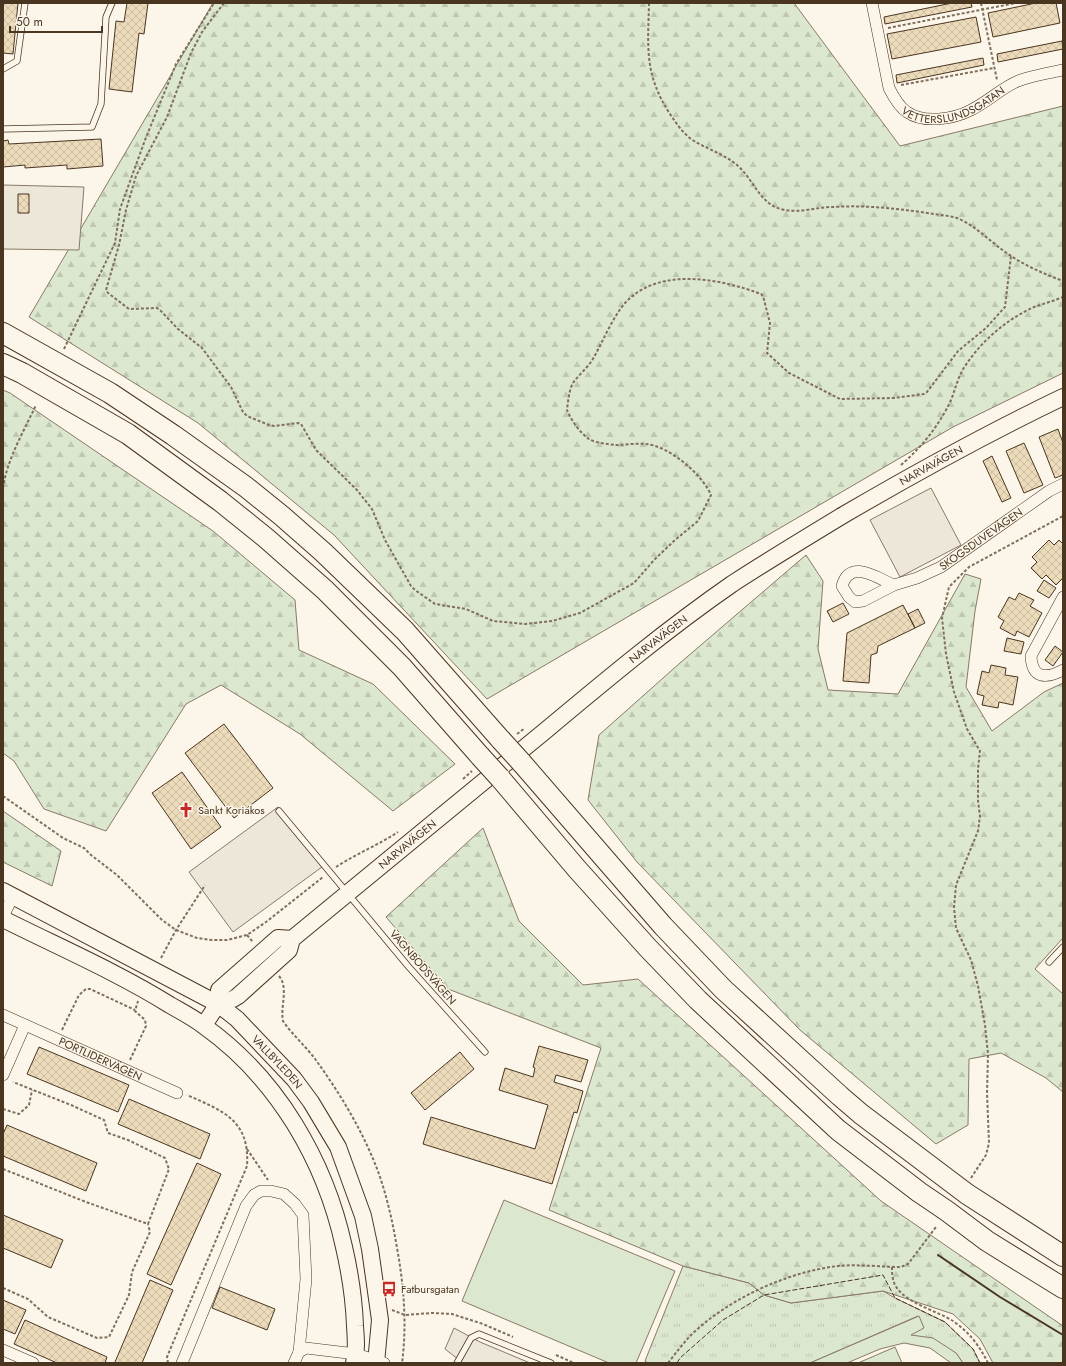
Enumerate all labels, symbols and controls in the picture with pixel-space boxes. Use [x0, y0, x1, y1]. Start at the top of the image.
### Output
scale bar [10, 8, 102, 34]
text: 50 m [16, 13, 43, 31]
street label: VETTERSLUNDSGATAN [898, 82, 1008, 127]
street label: NARVAVÄGEN [896, 441, 966, 489]
street label: SKOGSDUVEVÄGEN [936, 504, 1026, 574]
street label: NARVAVÄGEN [625, 611, 691, 667]
church icon: Sankt Koriakos [177, 801, 195, 819]
place label: Sankt Koriakos [198, 802, 265, 818]
street label: NARVAVÄGEN [375, 816, 440, 873]
street label: VAGNBODSVÄGEN [386, 926, 460, 1008]
street label: VALLBYLEDEN [248, 1031, 307, 1092]
street label: PORTLIDERVÄGEN [56, 1033, 145, 1084]
bus stop icon: Fatbursgatan [380, 1280, 398, 1298]
place label: Fatbursgatan [401, 1281, 460, 1297]

